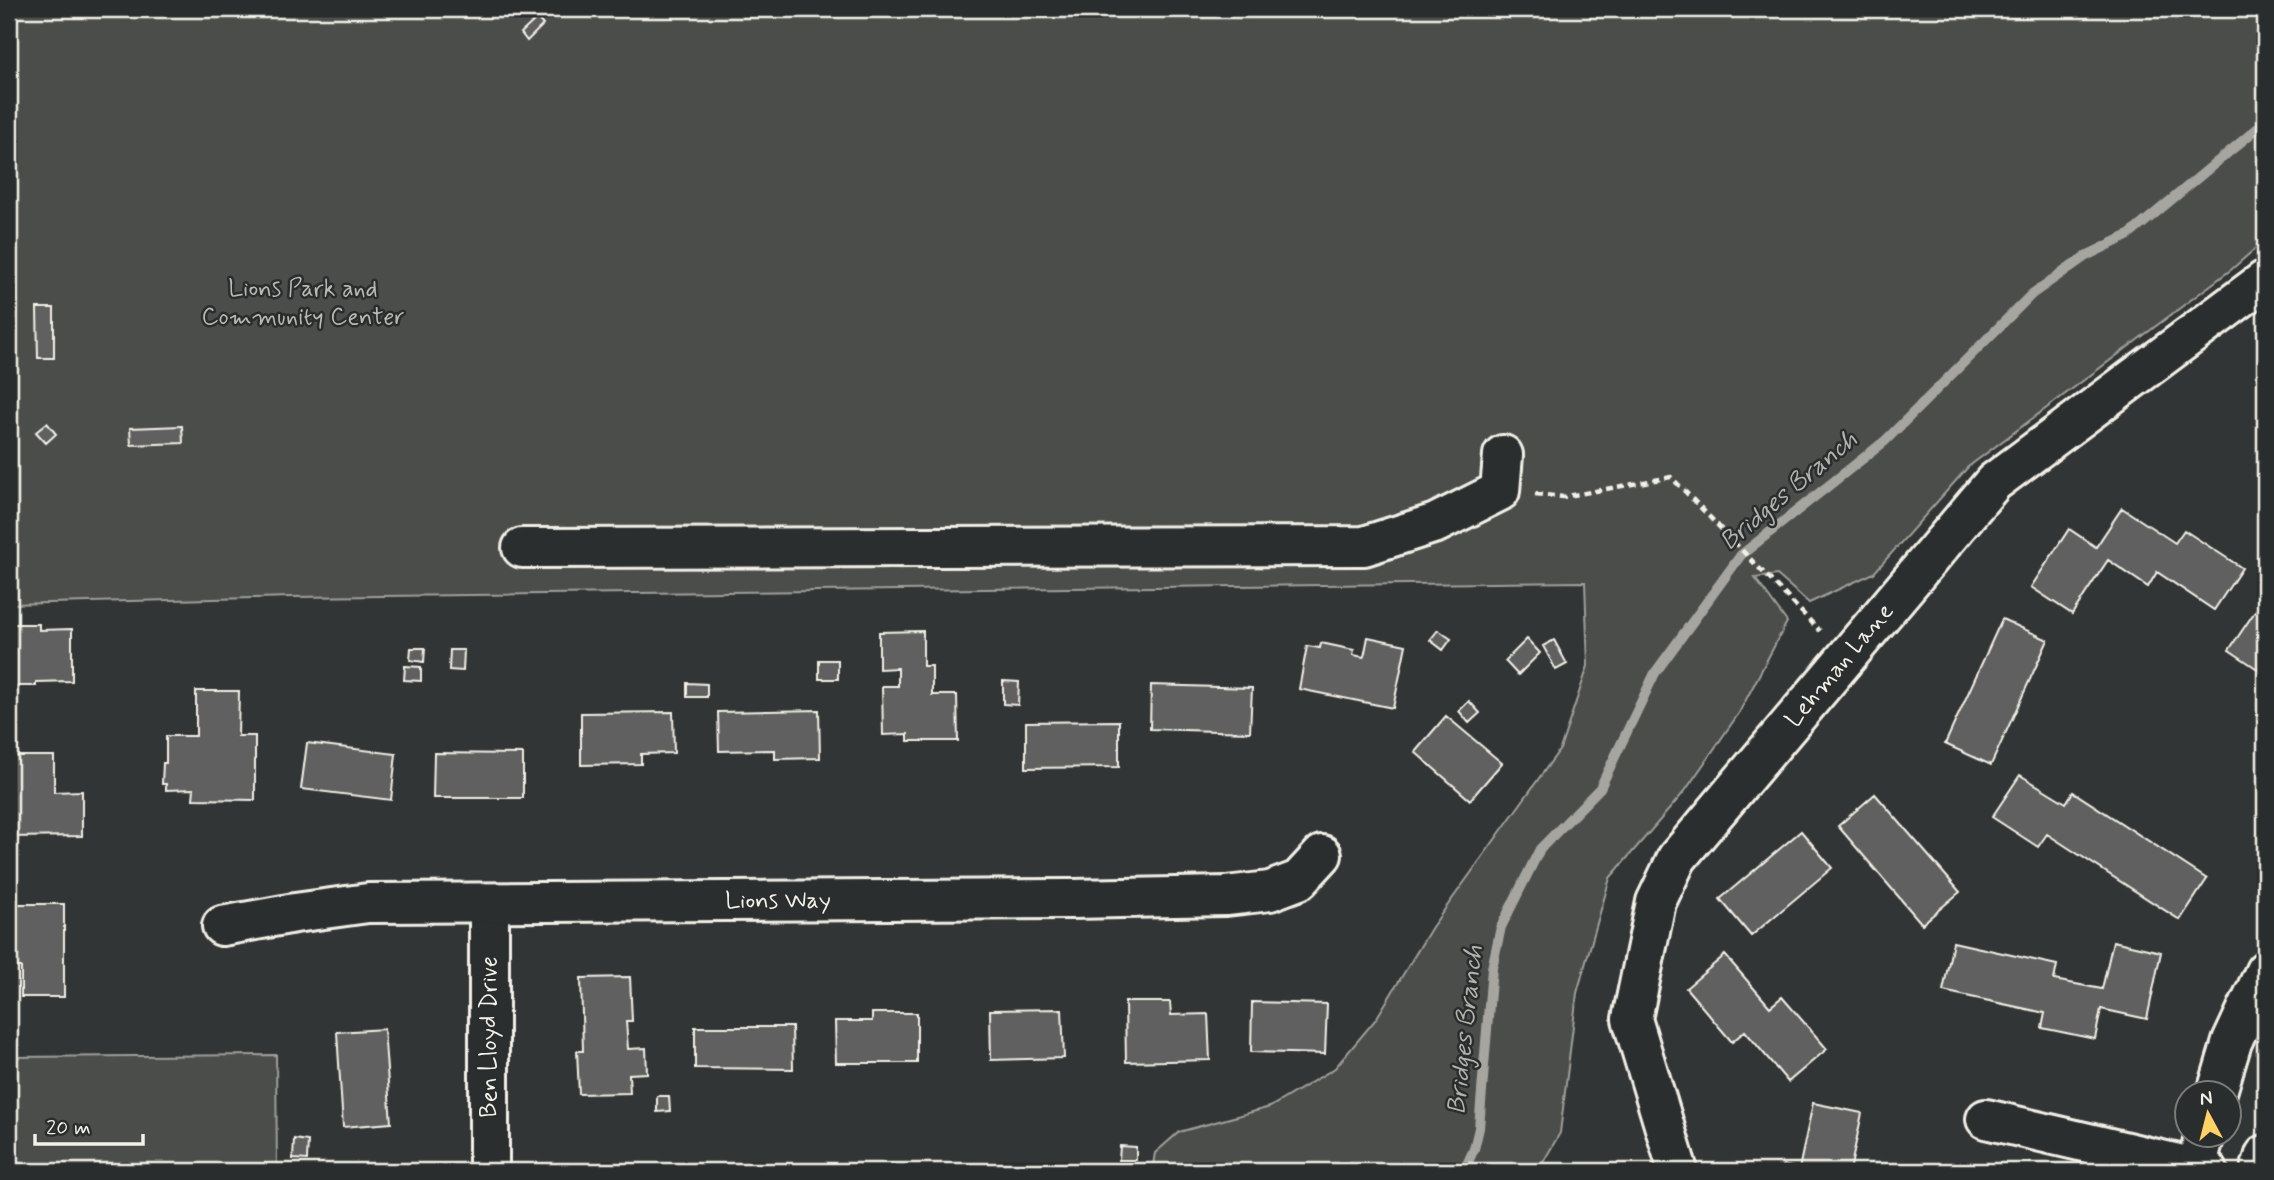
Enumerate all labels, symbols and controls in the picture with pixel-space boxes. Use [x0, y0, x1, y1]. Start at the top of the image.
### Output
park label: Lions Park and Community Center [201, 274, 405, 333]
water label: Bridges Branch [1713, 423, 1865, 559]
street label: Lehman Lane [1778, 597, 1901, 734]
street label: Lions Way [725, 885, 831, 916]
water label: Bridges Branch [1440, 944, 1492, 1116]
street label: Ben Lloyd Drive [474, 956, 505, 1118]
north arrow [2172, 1078, 2242, 1148]
text: N [2198, 1085, 2214, 1112]
scale bar [35, 1103, 144, 1147]
text: 20 m [46, 1114, 91, 1142]

